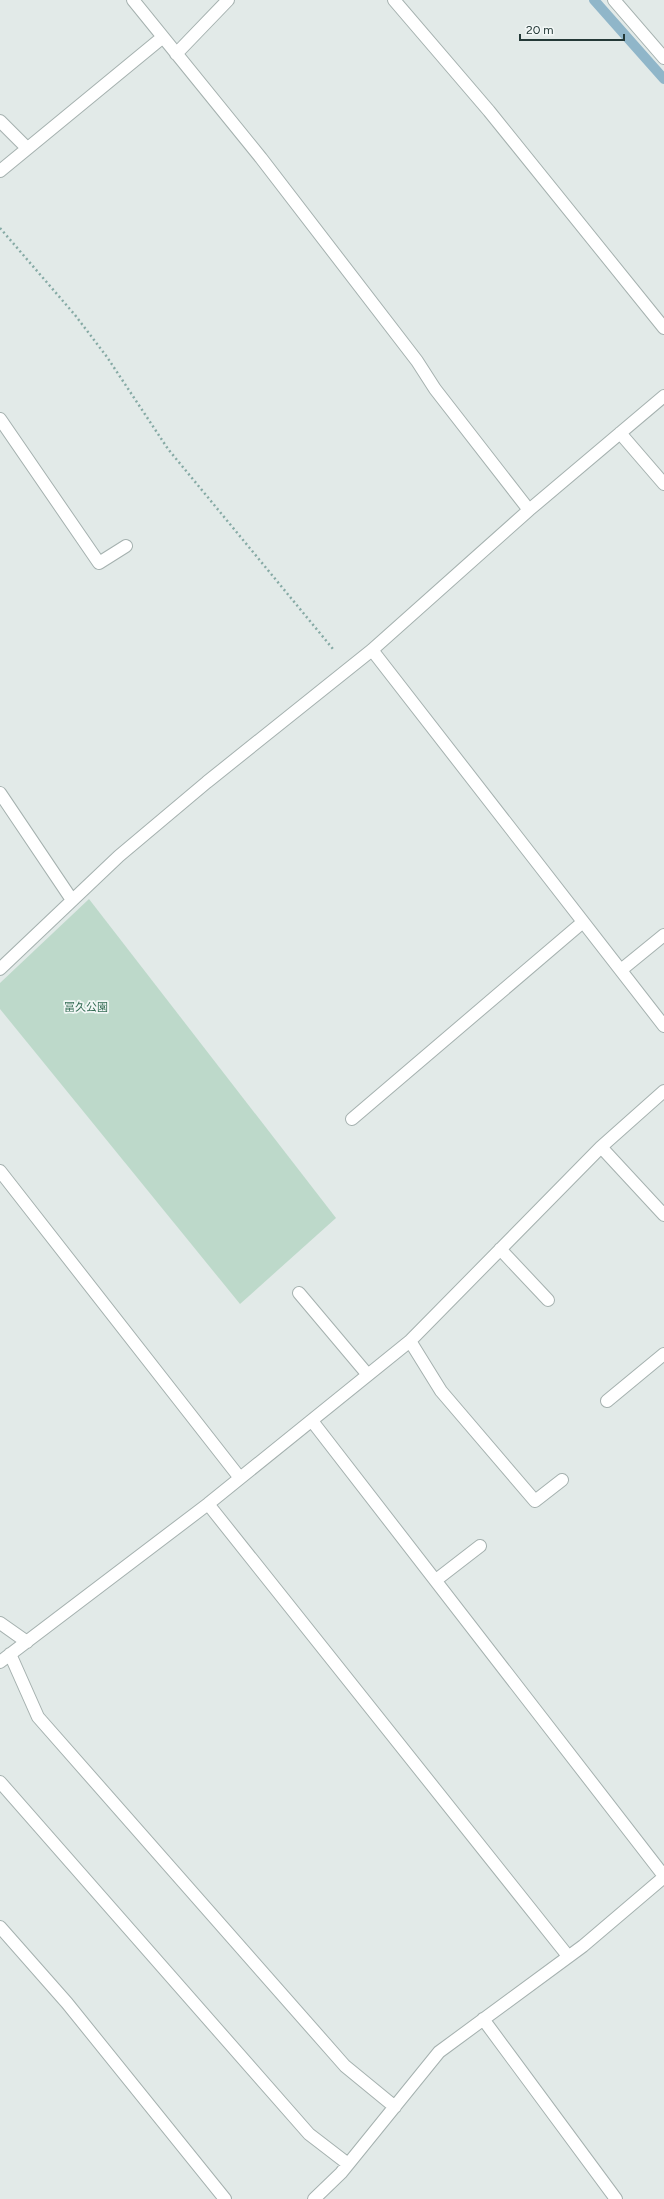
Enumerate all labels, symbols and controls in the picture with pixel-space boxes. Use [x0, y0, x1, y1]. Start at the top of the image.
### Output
scale bar [520, 16, 624, 42]
text: 20 m [526, 23, 554, 37]
park label: 冨久公園 [64, 1001, 108, 1014]

